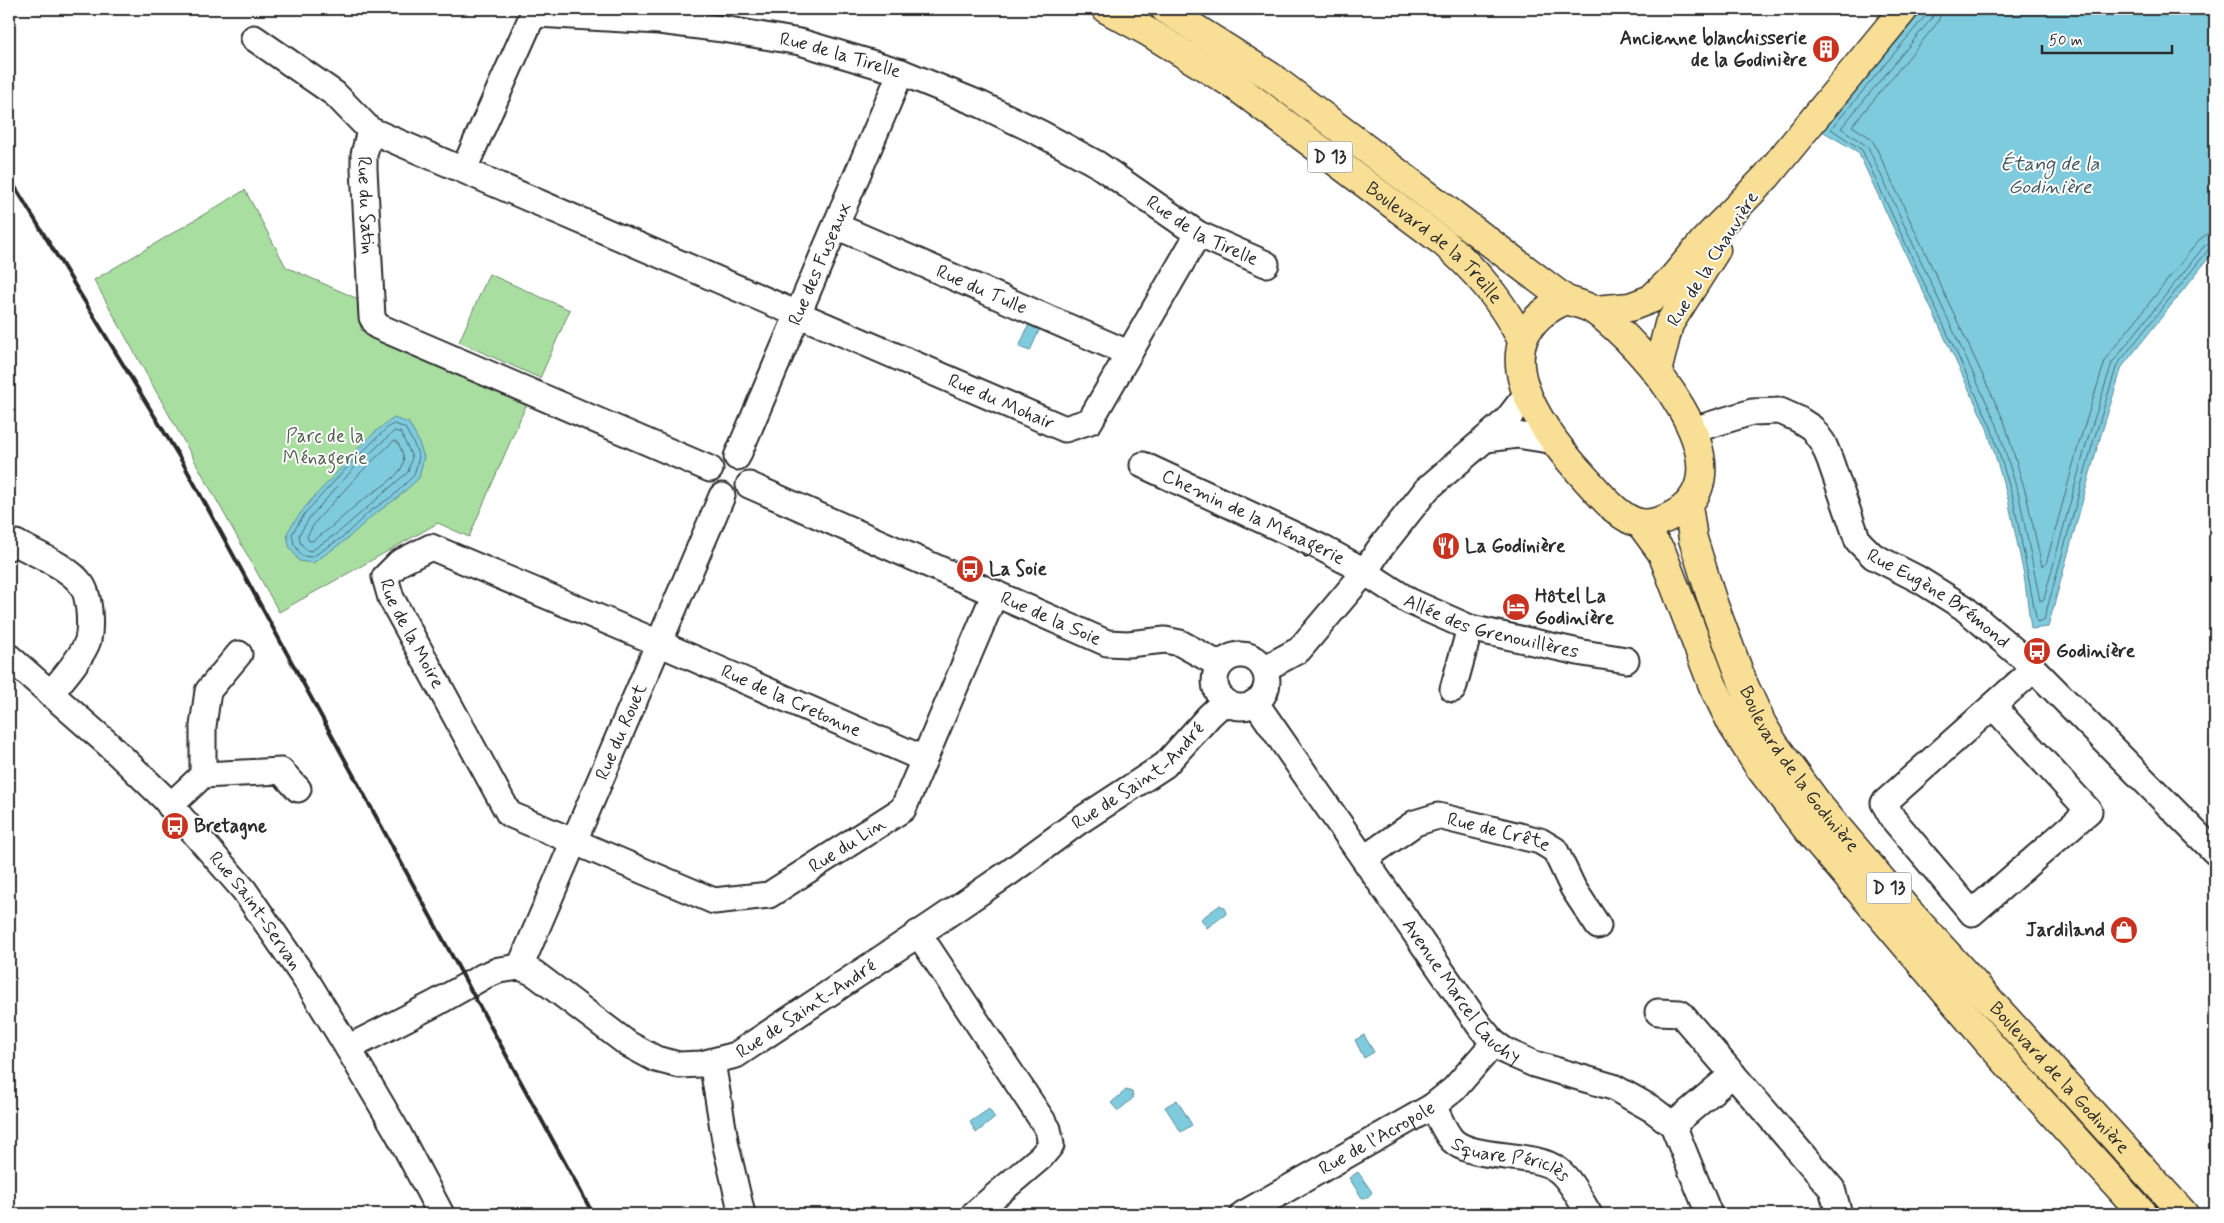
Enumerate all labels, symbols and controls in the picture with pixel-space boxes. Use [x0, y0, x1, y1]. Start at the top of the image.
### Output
scale bar [2042, 22, 2172, 54]
street label: Rue de la Tirelle [778, 26, 904, 84]
place label: Ancienne blanchisserie de la Godinière [1620, 26, 1808, 73]
text: 50 m [2049, 31, 2083, 51]
building icon: Ancienne blanchisserie de la Godinière [1811, 34, 1841, 64]
road number: D 13 [1308, 142, 1352, 172]
water label: Étang de la Godinière [2000, 151, 2100, 201]
street label: Rue du Satin [351, 156, 381, 255]
street label: Boulevard de la Treille [1360, 176, 1508, 309]
street label: Rue de la Chauvière [1661, 187, 1765, 331]
street label: Rue de la Tirelle [1141, 189, 1262, 272]
street label: Rue des Fuseaux [782, 198, 857, 329]
street label: Rue du Tulle [932, 259, 1031, 320]
street label: Rue du Mohair [944, 368, 1059, 436]
park label: Parc de la Ménagerie [283, 424, 367, 474]
street label: Chemin de la Ménagerie [1158, 463, 1350, 571]
restaurant icon: La Godinière [1431, 531, 1461, 561]
place label: La Godinière [1465, 534, 1566, 559]
street label: Rue Eugène Brémond [1863, 543, 2015, 654]
bus stop icon: La Soie [955, 554, 985, 584]
place label: La Soie [989, 557, 1047, 582]
street label: Rue de la Moire [374, 576, 450, 693]
place label: Hôtel La Godinière [1535, 584, 1615, 631]
street label: Rue de la Soie [997, 585, 1105, 651]
street label: Allée des Grenouillères [1400, 588, 1581, 664]
hotel icon: Hôtel La Godinière [1501, 592, 1531, 622]
bus stop icon: Godinière [2022, 636, 2052, 666]
place label: Godinière [2056, 639, 2136, 664]
street label: Rue de la Cretonne [717, 659, 865, 743]
street label: Rue du Rouet [589, 680, 653, 784]
street label: Boulevard de la Godinière [1733, 682, 1865, 857]
street label: Rue de Saint-André [1067, 717, 1210, 835]
street label: Rue de Crête [1445, 806, 1556, 857]
bus stop icon: Bretagne [160, 811, 190, 841]
street label: Rue du Lin [804, 811, 890, 879]
place label: Bretagne [194, 814, 267, 840]
street label: Rue Saint-Servan [203, 846, 308, 975]
road number: D 13 [1866, 872, 1912, 904]
street label: Avenue Marcel Cauchy [1396, 913, 1525, 1070]
shop icon: Jardiland [2109, 915, 2139, 945]
place label: Jardiland [2026, 918, 2105, 943]
street label: Rue de Saint-André [731, 953, 881, 1064]
street label: Boulevard de la Godinière [1984, 996, 2136, 1159]
street label: Rue de l’Acropole [1314, 1095, 1440, 1181]
street label: Square Périclès [1447, 1131, 1576, 1188]

